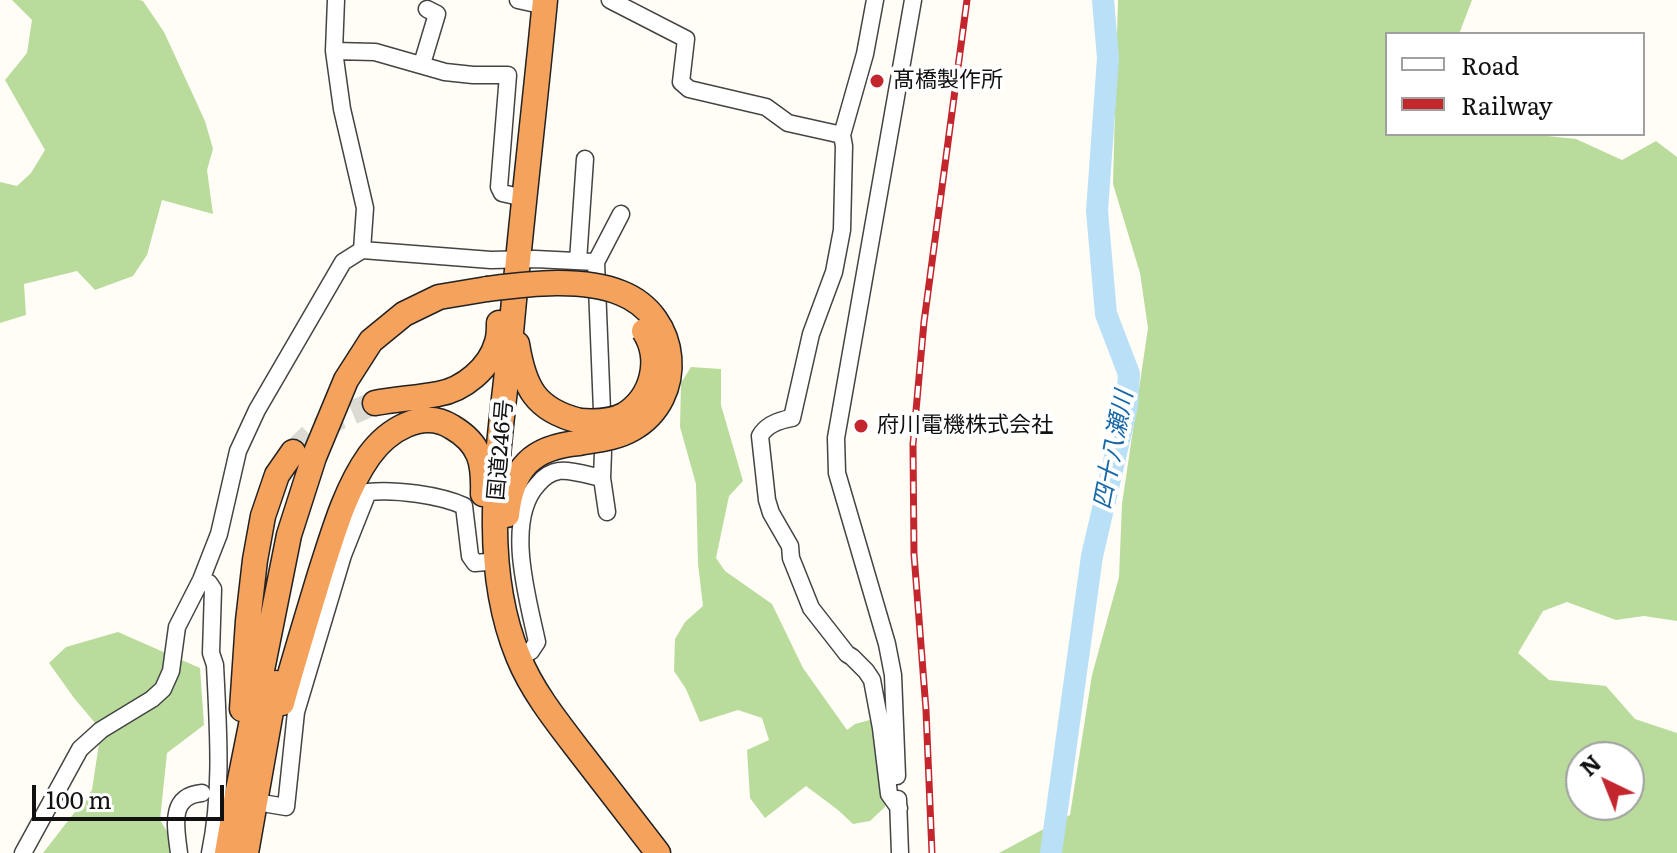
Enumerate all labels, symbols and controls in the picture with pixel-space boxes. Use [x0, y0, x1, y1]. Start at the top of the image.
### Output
legend [1385, 32, 1645, 136]
text: Road [1461, 47, 1519, 82]
place label: 髙橋製作所 [893, 68, 1003, 94]
marker: 髙橋製作所 [868, 72, 886, 90]
text: Railway [1461, 87, 1553, 122]
water label: 四十八瀬川 [1088, 388, 1140, 512]
street label: 国道246号 [483, 398, 519, 502]
place label: 府川電機株式会社 [877, 413, 1053, 439]
marker: 府川電機株式会社 [852, 417, 870, 435]
north arrow [1565, 741, 1645, 821]
text: N [1572, 746, 1608, 783]
scale bar [36, 769, 228, 819]
text: 100 m [46, 781, 112, 816]

